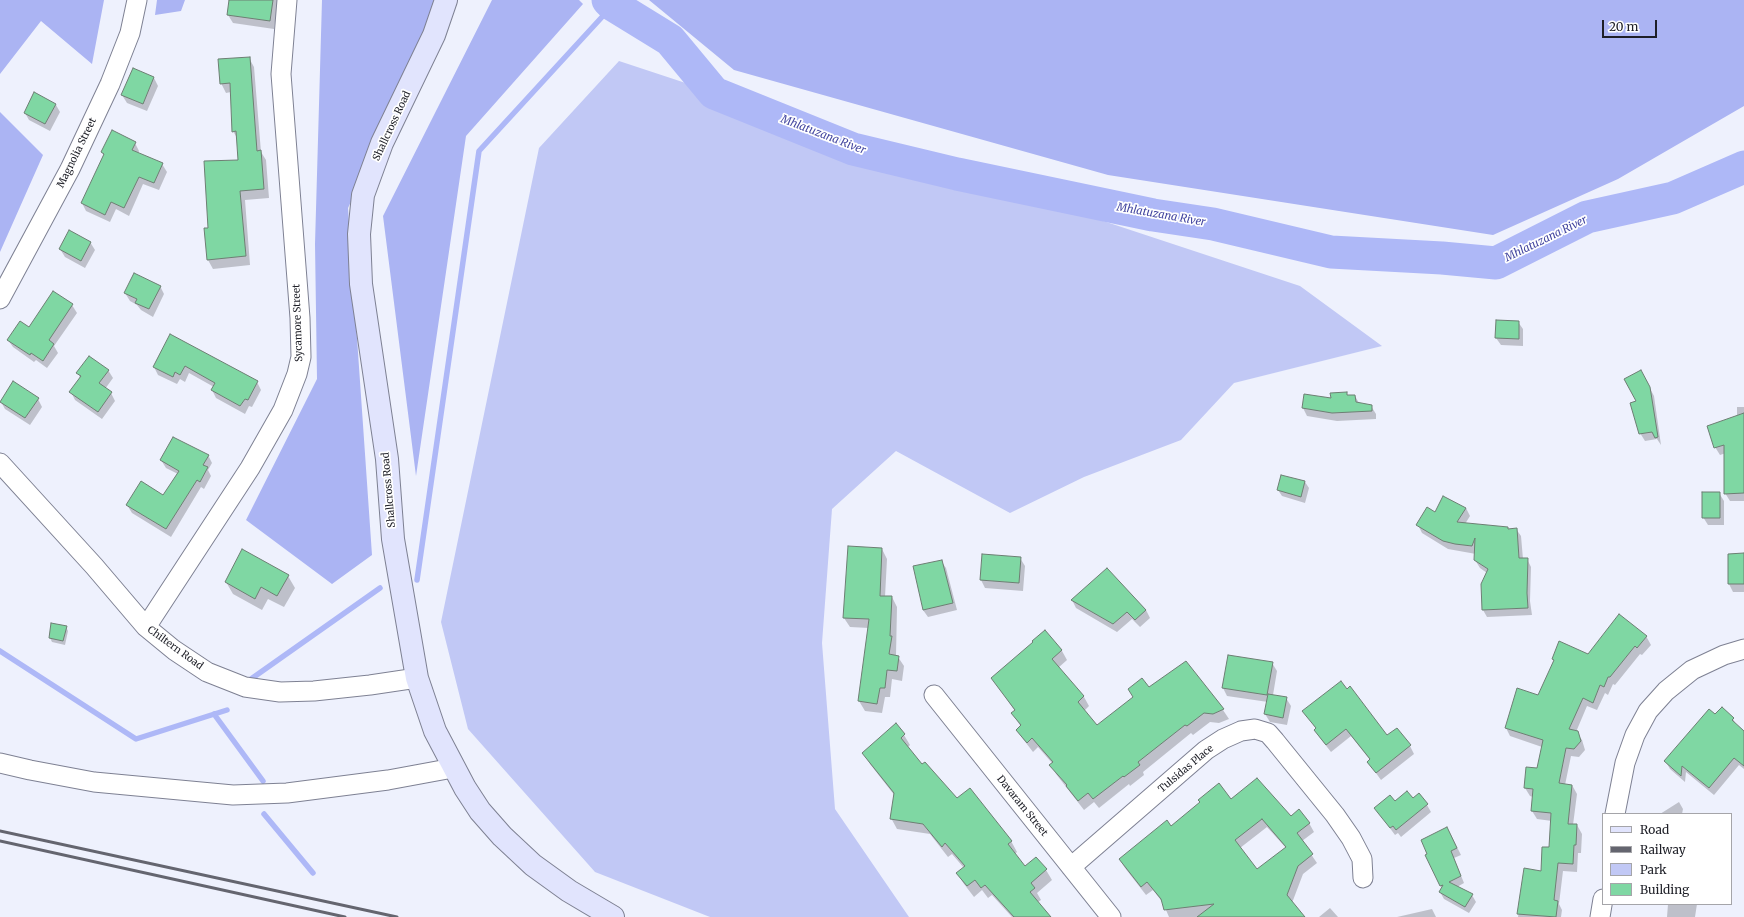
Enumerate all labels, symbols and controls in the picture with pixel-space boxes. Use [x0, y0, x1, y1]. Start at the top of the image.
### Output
scale bar [1604, 12, 1659, 38]
text: 20 m [1609, 19, 1638, 34]
street label: Shallcross Road [371, 89, 413, 163]
water label: Mhlatuzana River [779, 113, 867, 157]
street label: Magnolia Street [55, 116, 99, 190]
water label: Mhlatuzana River [1116, 201, 1206, 229]
water label: Mhlatuzana River [1503, 213, 1589, 265]
street label: Sycamore Street [291, 284, 305, 362]
street label: Shallcross Road [380, 452, 398, 528]
street label: Chiltern Road [145, 624, 205, 672]
street label: Tulsidas Place [1156, 743, 1216, 795]
street label: Davaram Street [994, 773, 1050, 839]
legend [1602, 813, 1732, 905]
text: Road [1640, 822, 1669, 837]
text: Railway [1640, 842, 1686, 857]
text: Park [1640, 862, 1667, 877]
text: Building [1640, 882, 1689, 897]

